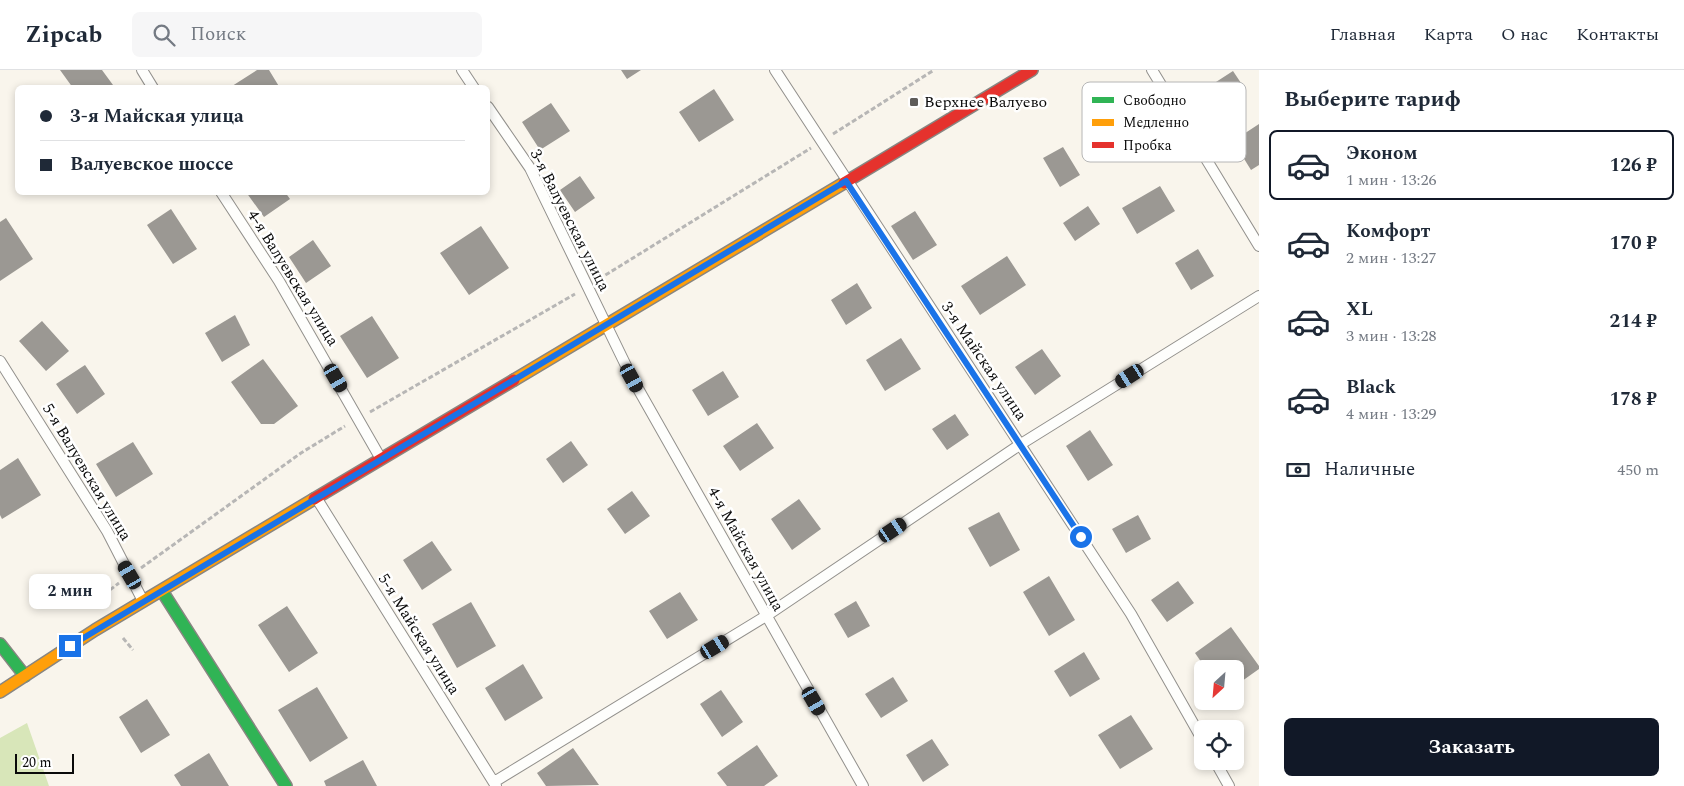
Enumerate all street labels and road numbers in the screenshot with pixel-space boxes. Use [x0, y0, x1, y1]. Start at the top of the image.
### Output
street label: 3-я Валуевская улица [524, 145, 616, 295]
street label: 4-я Валуевская улица [241, 205, 345, 351]
street label: 3-я Майская улица [935, 297, 1033, 426]
street label: 5-я Валуевская улица [36, 399, 138, 546]
street label: 4-я Майская улица [702, 482, 790, 616]
street label: 5-я Майская улица [372, 569, 466, 700]

